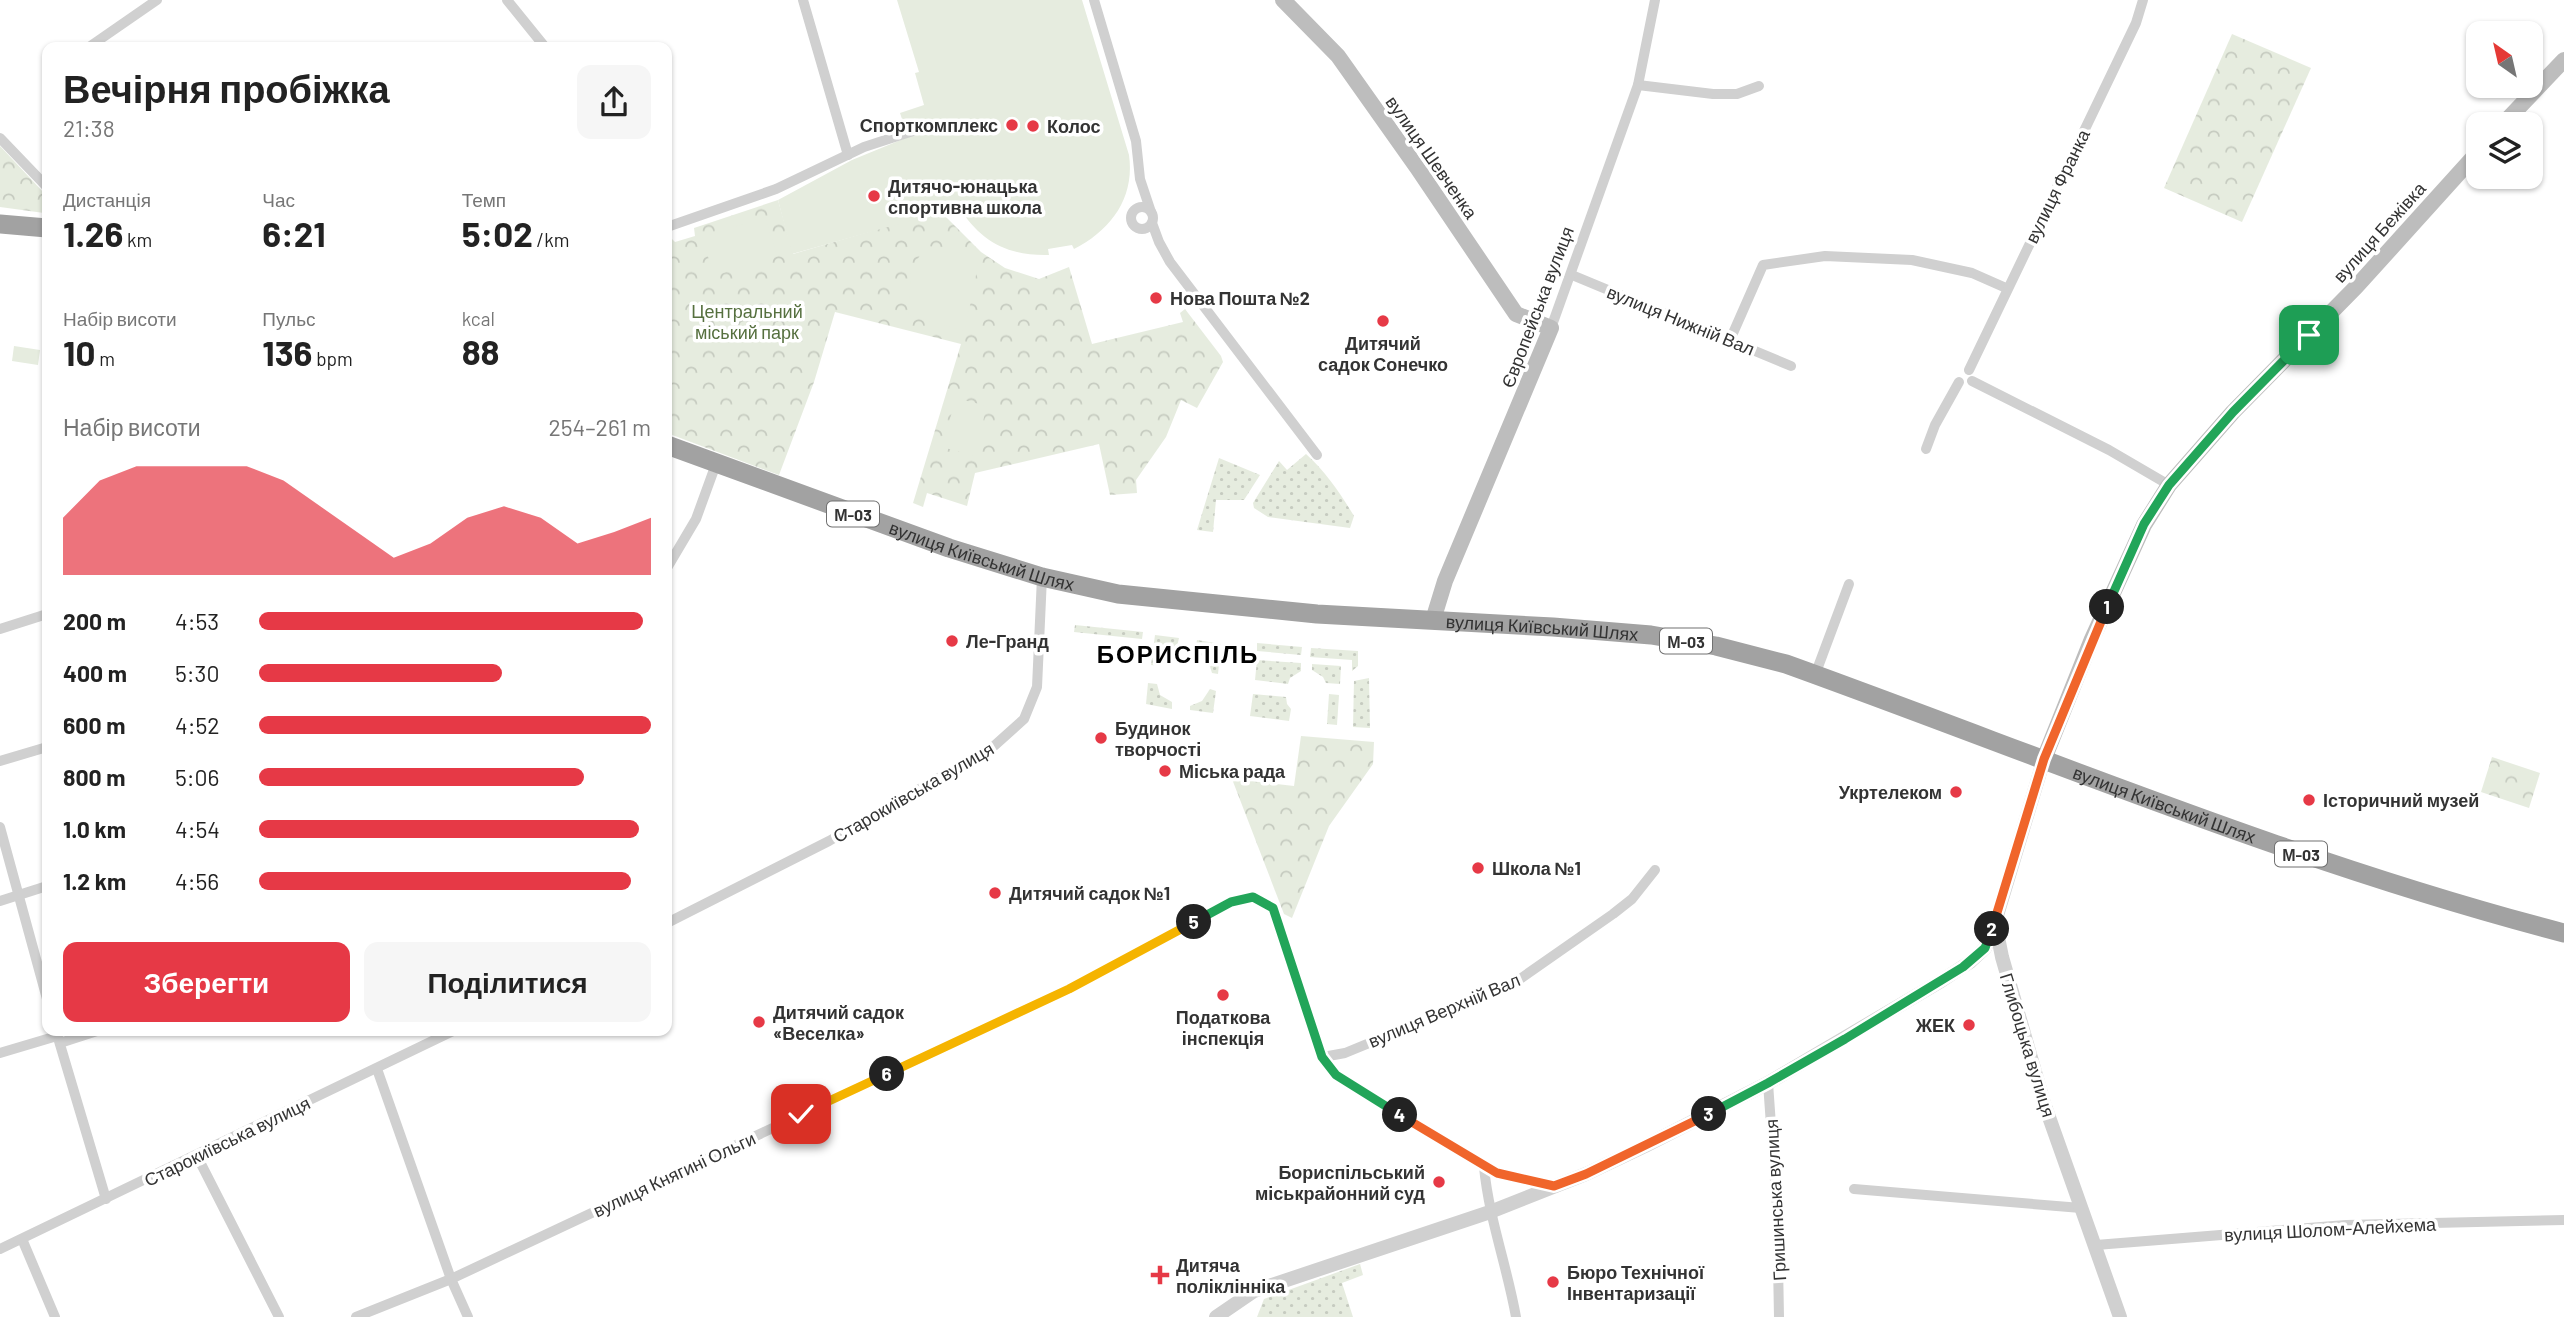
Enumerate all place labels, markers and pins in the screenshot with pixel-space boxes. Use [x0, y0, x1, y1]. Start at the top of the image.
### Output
place label: Спорткомплекс [860, 114, 998, 136]
place label: Колос [1047, 115, 1101, 137]
marker: Спорткомплекс [1004, 117, 1020, 133]
marker: Колос [1025, 118, 1041, 134]
place label: Дитячо-юнацька спортивна школа [888, 175, 1043, 218]
marker: Дитячо-юнацька спортивна школа [866, 188, 882, 204]
place label: Нова Пошта №2 [1170, 287, 1310, 309]
marker: Нова Пошта №2 [1148, 290, 1164, 306]
pin [2279, 305, 2339, 365]
marker: Дитячий садок Сонечко [1375, 313, 1391, 329]
place label: Дитячий садок Сонечко [1318, 332, 1448, 375]
pin: 1 [2090, 590, 2124, 624]
place label: Ле-Гранд [966, 630, 1049, 652]
marker: Ле-Гранд [944, 633, 960, 649]
place label: Будинок творчості [1115, 717, 1201, 760]
marker: Будинок творчості [1093, 730, 1109, 746]
place label: Міська рада [1179, 760, 1286, 782]
marker: Міська рада [1157, 763, 1173, 779]
place label: Укртелеком [1839, 781, 1942, 803]
marker: Укртелеком [1948, 784, 1964, 800]
place label: Історичний музей [2323, 789, 2479, 811]
marker: Історичний музей [2301, 792, 2317, 808]
place label: Школа №1 [1492, 857, 1581, 879]
marker: Школа №1 [1470, 860, 1486, 876]
place label: Дитячий садок №1 [1009, 882, 1170, 904]
marker: Дитячий садок №1 [987, 885, 1003, 901]
pin: 5 [1176, 904, 1212, 940]
pin: 2 [1974, 912, 2010, 946]
marker: Податкова інспекція [1215, 987, 1231, 1003]
place label: Дитячий садок «Веселка» [773, 1001, 905, 1044]
place label: Податкова інспекція [1176, 1006, 1271, 1049]
marker: Дитячий садок «Веселка» [751, 1014, 767, 1030]
place label: ЖЕК [1915, 1014, 1956, 1036]
marker: ЖЕК [1961, 1017, 1977, 1033]
pin: 6 [870, 1056, 904, 1092]
pin [771, 1084, 831, 1144]
pin: 3 [1692, 1096, 1726, 1132]
pin: 4 [1382, 1098, 1418, 1132]
place label: Бориспільський міськрайонний суд [1255, 1161, 1426, 1204]
marker: Бориспільський міськрайонний суд [1431, 1174, 1447, 1190]
place label: Дитяча поліклінніка [1176, 1254, 1286, 1297]
place label: Бюро Технічної Інвентаризації [1567, 1261, 1705, 1304]
marker: Дитяча поліклінніка [1150, 1265, 1170, 1285]
marker: Бюро Технічної Інвентаризації [1545, 1274, 1561, 1290]

